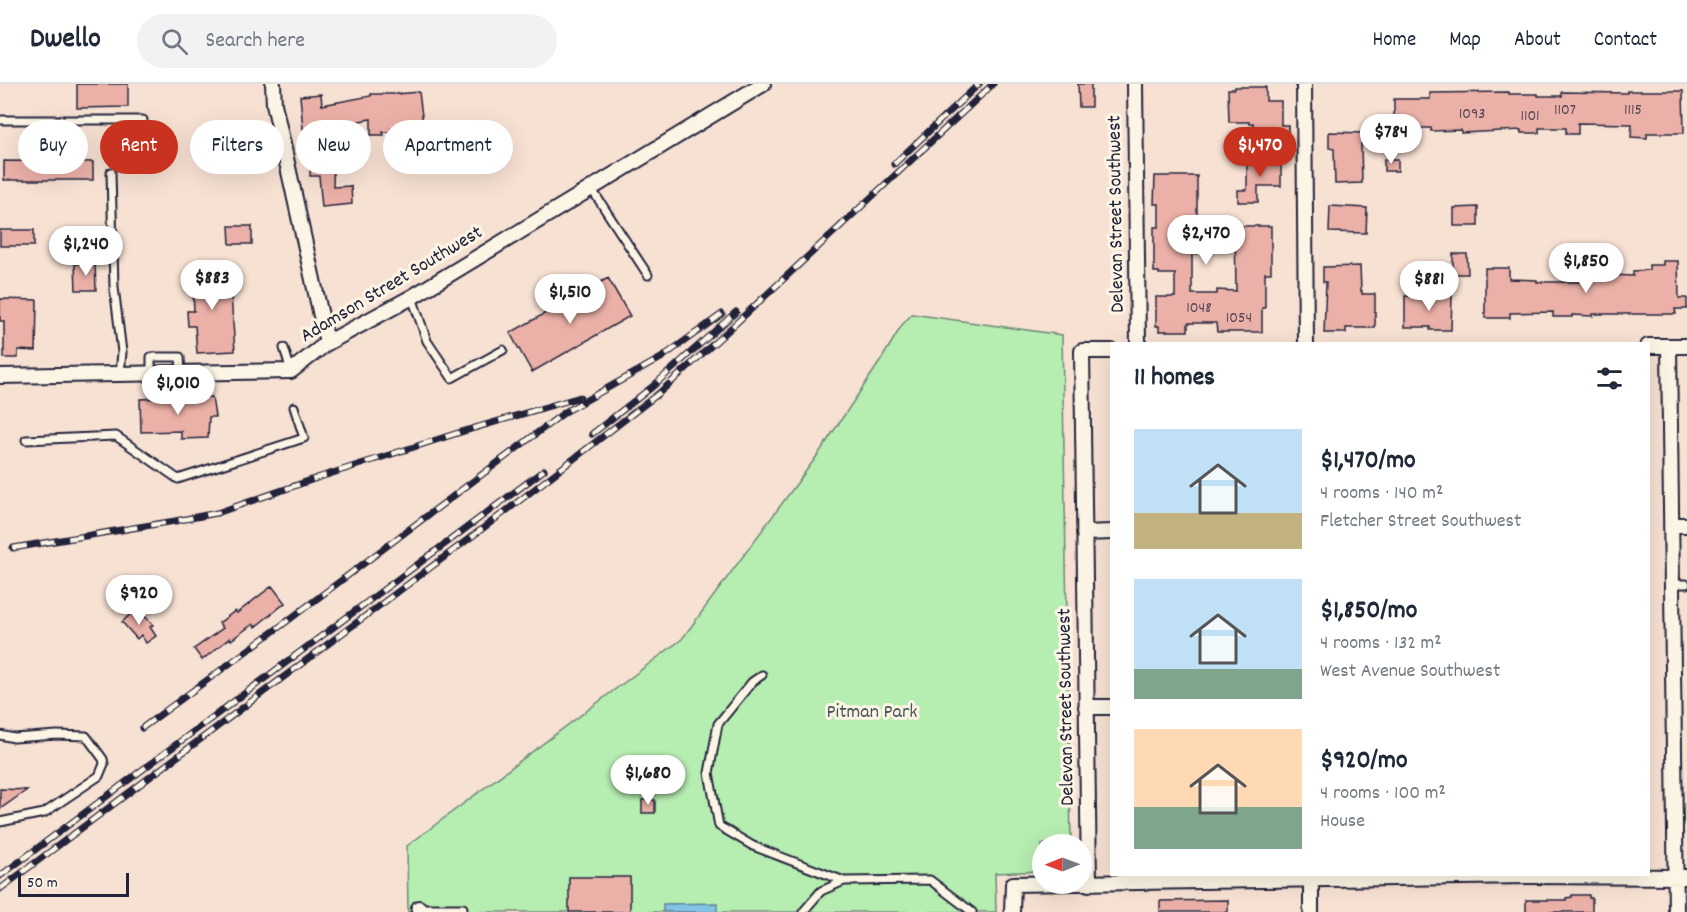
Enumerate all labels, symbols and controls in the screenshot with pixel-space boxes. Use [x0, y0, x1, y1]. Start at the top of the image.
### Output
search box [137, 14, 557, 68]
text: Dwello [30, 21, 101, 61]
icon: search [158, 25, 191, 58]
text: Search here [206, 26, 305, 57]
text: Home [1372, 26, 1416, 56]
text: Map [1449, 26, 1481, 56]
text: About [1514, 26, 1561, 56]
text: Contact [1594, 26, 1657, 56]
house number: 1107 [1554, 99, 1576, 122]
house number: 1115 [1624, 99, 1642, 122]
house number: 1093 [1459, 103, 1485, 126]
house number: 1101 [1520, 105, 1540, 128]
pin: $784 [1355, 114, 1427, 165]
street label: Delevan Street Southwest [1101, 115, 1133, 313]
text: $784 [1374, 119, 1408, 147]
chip: Buy [18, 120, 88, 174]
chip: Rent [100, 120, 178, 174]
chip: Filters [190, 120, 284, 174]
chip: New [296, 120, 371, 174]
chip: Apartment [383, 120, 513, 174]
pin: $1,470 [1211, 127, 1309, 178]
text: $1,470 [1237, 132, 1283, 160]
pin: $2,470 [1157, 215, 1255, 266]
street label: Adamson Street Southwest [296, 219, 488, 351]
text: $2,470 [1181, 220, 1231, 248]
pin: $1,240 [37, 226, 135, 277]
text: $1,240 [63, 231, 109, 259]
pin: $1,850 [1537, 243, 1635, 294]
text: $1,850 [1563, 248, 1609, 276]
pin: $883 [176, 260, 248, 311]
pin: $881 [1393, 261, 1465, 312]
text: $883 [194, 265, 230, 293]
text: $881 [1414, 266, 1444, 294]
pin: $1,510 [521, 274, 619, 325]
text: $1,510 [549, 279, 591, 307]
house number: 1048 [1186, 297, 1212, 320]
house number: 1054 [1226, 307, 1252, 330]
text: 11 homes [1134, 360, 1215, 397]
icon: filters [1593, 362, 1626, 395]
pin: $1,010 [129, 365, 227, 416]
text: $1,010 [156, 370, 200, 398]
text: $1,470/mo [1320, 443, 1416, 480]
icon: home [1182, 453, 1254, 525]
text: 4 rooms · 140 m² [1320, 480, 1443, 508]
text: Fletcher Street Southwest [1320, 508, 1521, 536]
pin: $920 [103, 575, 175, 626]
text: $920 [120, 580, 158, 608]
text: $1,850/mo [1320, 593, 1417, 630]
icon: home [1182, 603, 1254, 675]
street label: Delevan Street Southwest [1051, 608, 1083, 806]
text: 4 rooms · 132 m² [1320, 630, 1442, 658]
text: West Avenue Southwest [1320, 658, 1500, 686]
park label: Pitman Park [826, 699, 918, 727]
text: $920/mo [1320, 743, 1407, 780]
icon: home [1182, 753, 1254, 825]
pin: $1,680 [599, 755, 697, 806]
text: $1,680 [624, 760, 672, 788]
text: 4 rooms · 100 m² [1320, 780, 1446, 808]
text: House [1320, 808, 1365, 836]
north arrow [1032, 834, 1092, 894]
map controls [1032, 834, 1092, 894]
scale bar [18, 870, 129, 898]
text: 50 m [27, 872, 58, 895]

